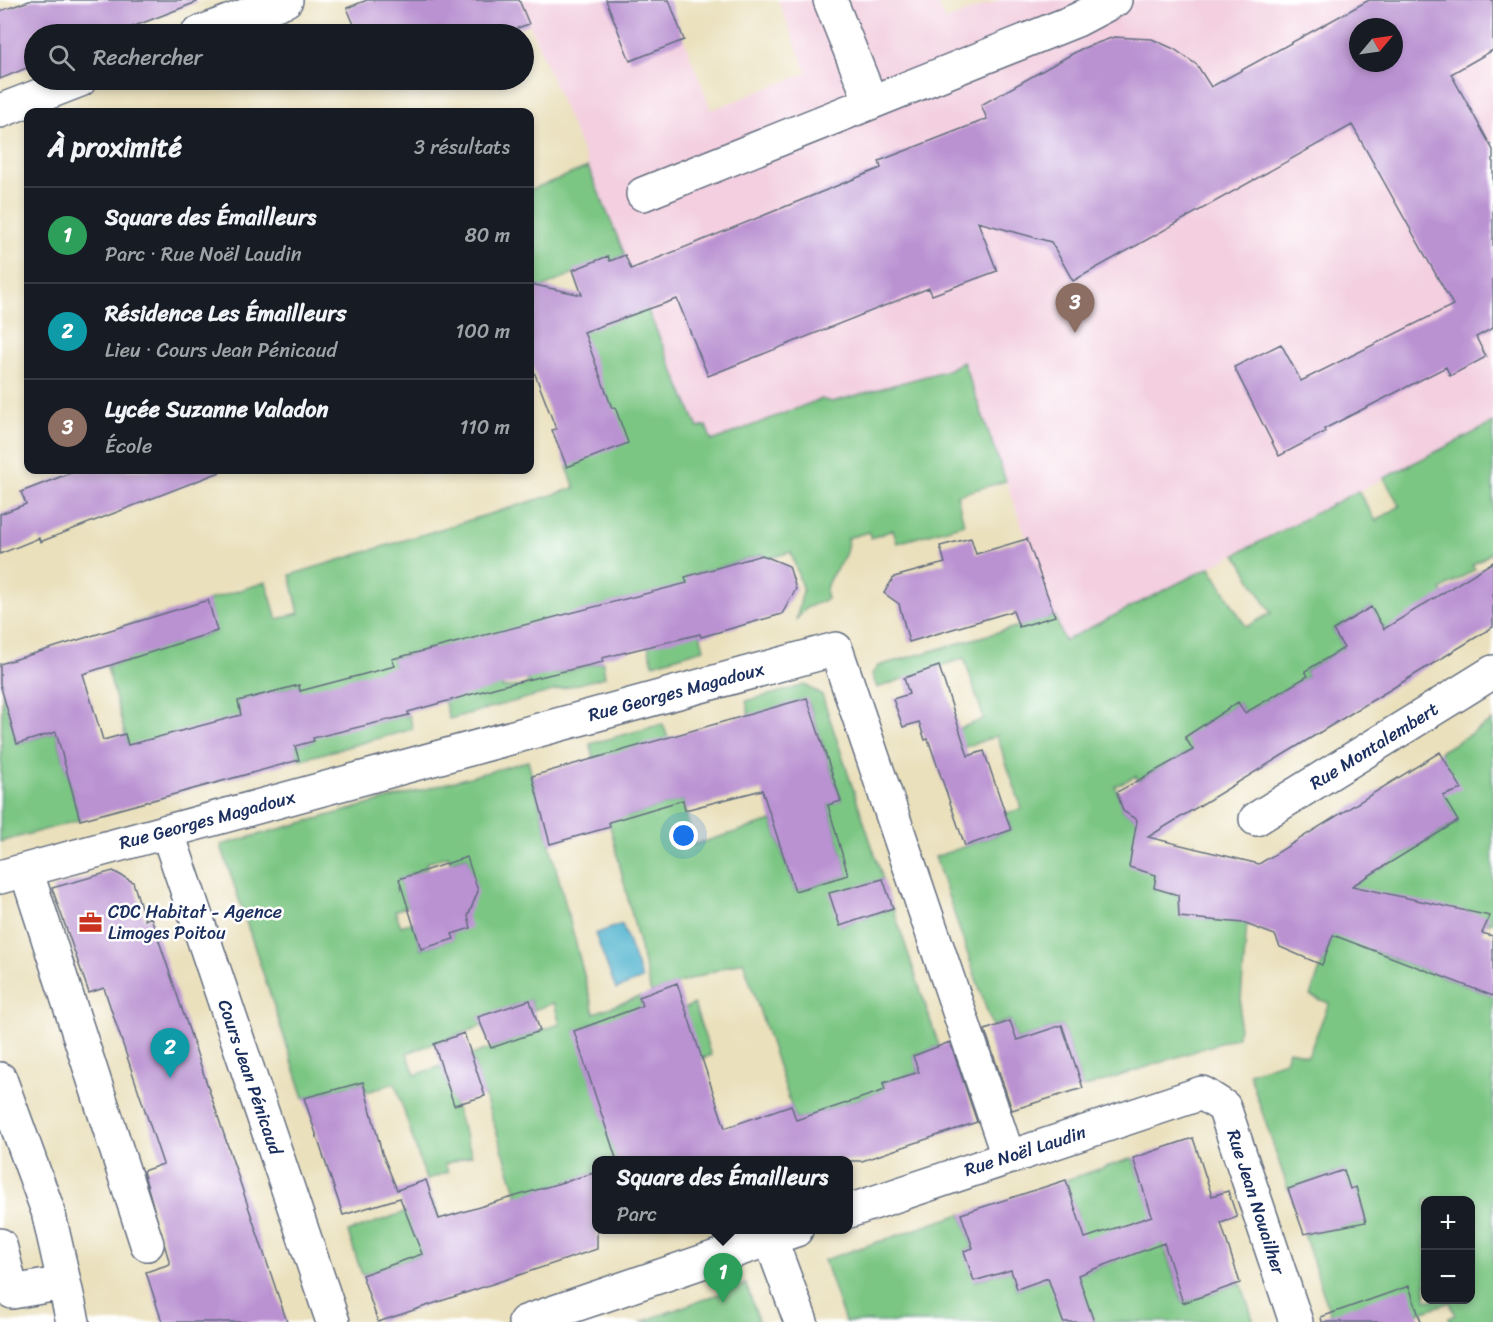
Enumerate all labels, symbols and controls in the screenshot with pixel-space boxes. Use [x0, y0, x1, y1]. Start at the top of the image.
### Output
north arrow [1349, 18, 1403, 72]
search box [24, 24, 534, 90]
text: Rechercher [93, 38, 203, 77]
icon: search [45, 41, 78, 74]
text: À proximité [48, 124, 182, 170]
text: 3 résultats [414, 130, 510, 165]
text: Square des Émailleurs [105, 198, 316, 237]
text: 1 [63, 218, 72, 253]
text: 80 m [465, 218, 510, 253]
text: Parc · Rue Noël Laudin [105, 237, 302, 272]
pin: 3 [1056, 284, 1094, 333]
text: Résidence Les Émailleurs [105, 294, 346, 333]
text: 2 [62, 314, 73, 349]
text: 100 m [456, 314, 510, 349]
text: Lieu · Cours Jean Pénicaud [105, 333, 337, 368]
text: Lycée Suzanne Valadon [105, 390, 328, 429]
text: 3 [62, 410, 73, 445]
text: 110 m [460, 410, 510, 445]
text: École [105, 429, 152, 464]
street label: Rue Georges Magadoux [585, 653, 768, 731]
street label: Rue Montalembert [1303, 693, 1445, 799]
street label: Rue Georges Magadoux [116, 781, 299, 859]
your location [669, 821, 698, 850]
place label: CDC Habitat - Agence Limoges Poitou [108, 896, 282, 949]
office icon: CDC Habitat - Agence Limoges Poitou [77, 909, 103, 935]
street label: Cours Jean Pénicaud [208, 995, 292, 1160]
pin: 2 [150, 1028, 190, 1078]
street label: Rue Noël Laudin [960, 1116, 1090, 1186]
street label: Rue Jean Nouailher [1217, 1125, 1295, 1280]
popup [592, 1156, 853, 1234]
text: Square des Émailleurs [617, 1158, 828, 1197]
map controls [1421, 1196, 1475, 1304]
button: + [1421, 1196, 1475, 1250]
text: Parc [617, 1197, 657, 1232]
button: − [1421, 1250, 1475, 1304]
pin: 1 [704, 1254, 742, 1303]

